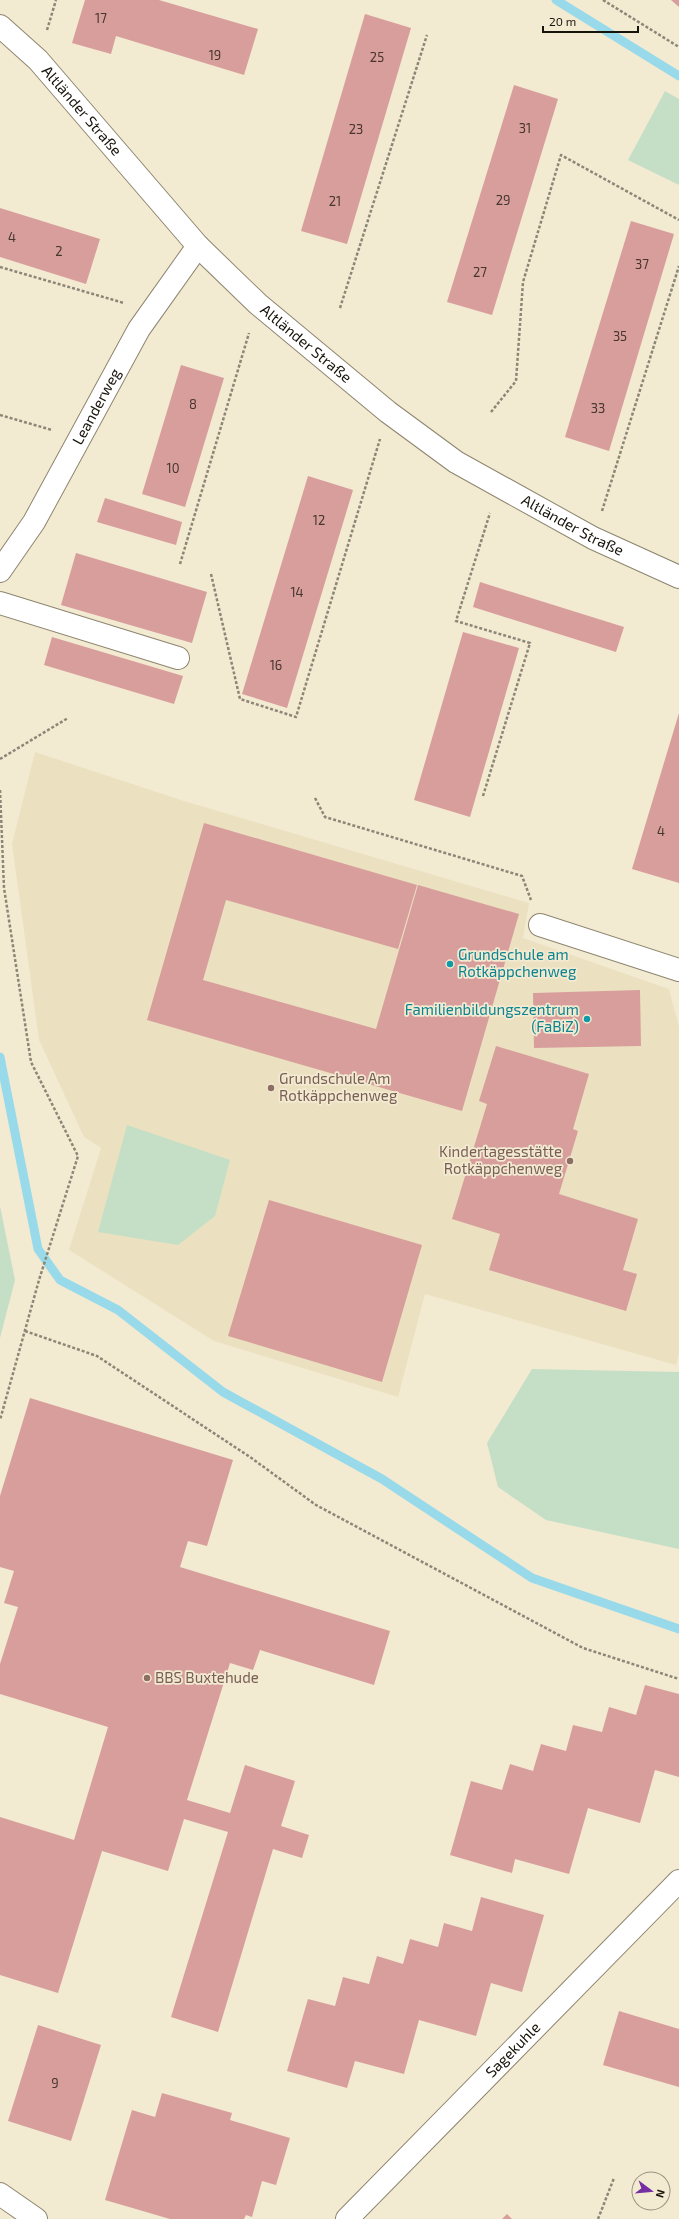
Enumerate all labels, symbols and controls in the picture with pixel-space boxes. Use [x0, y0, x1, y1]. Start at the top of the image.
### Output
scale bar [543, 8, 638, 34]
house number: 17 [95, 10, 107, 26]
text: 20 m [549, 14, 576, 28]
house number: 19 [209, 47, 221, 63]
house number: 25 [370, 49, 384, 65]
street label: Altländer Straße [39, 61, 126, 159]
house number: 31 [519, 120, 531, 136]
house number: 23 [349, 121, 363, 137]
house number: 29 [496, 192, 510, 208]
house number: 21 [329, 193, 341, 209]
house number: 4 [8, 229, 16, 245]
house number: 2 [55, 243, 63, 259]
house number: 37 [635, 256, 649, 272]
house number: 27 [473, 264, 487, 280]
street label: Altländer Straße [257, 300, 356, 386]
house number: 35 [613, 328, 627, 344]
street label: Leanderweg [68, 364, 124, 447]
house number: 8 [189, 396, 197, 412]
house number: 33 [591, 400, 605, 416]
house number: 10 [166, 460, 180, 476]
street label: Altländer Straße [519, 490, 627, 559]
house number: 12 [313, 512, 325, 528]
house number: 14 [290, 584, 304, 600]
house number: 16 [270, 657, 282, 673]
house number: 4 [657, 823, 665, 839]
place label: Grundschule am Rotkäppchenweg [458, 945, 577, 980]
marker: Grundschule am Rotkäppchenweg [445, 959, 455, 969]
place label: Familienbildungszentrum (FaBiZ) [405, 1000, 579, 1035]
marker: Familienbildungszentrum (FaBiZ) [582, 1014, 592, 1024]
place label: Grundschule Am Rotkäppchenweg [279, 1069, 398, 1104]
marker: Grundschule Am Rotkäppchenweg [266, 1083, 276, 1093]
place label: Kindertagesstätte Rotkäppchenweg [439, 1142, 563, 1177]
marker: Kindertagesstätte Rotkäppchenweg [565, 1156, 575, 1166]
place label: BBS Buxtehude [155, 1668, 259, 1686]
marker: BBS Buxtehude [142, 1673, 152, 1683]
street label: Sagekuhle [481, 2018, 543, 2081]
house number: 9 [51, 2075, 59, 2091]
north arrow [631, 2171, 671, 2211]
text: N [654, 2188, 668, 2200]

